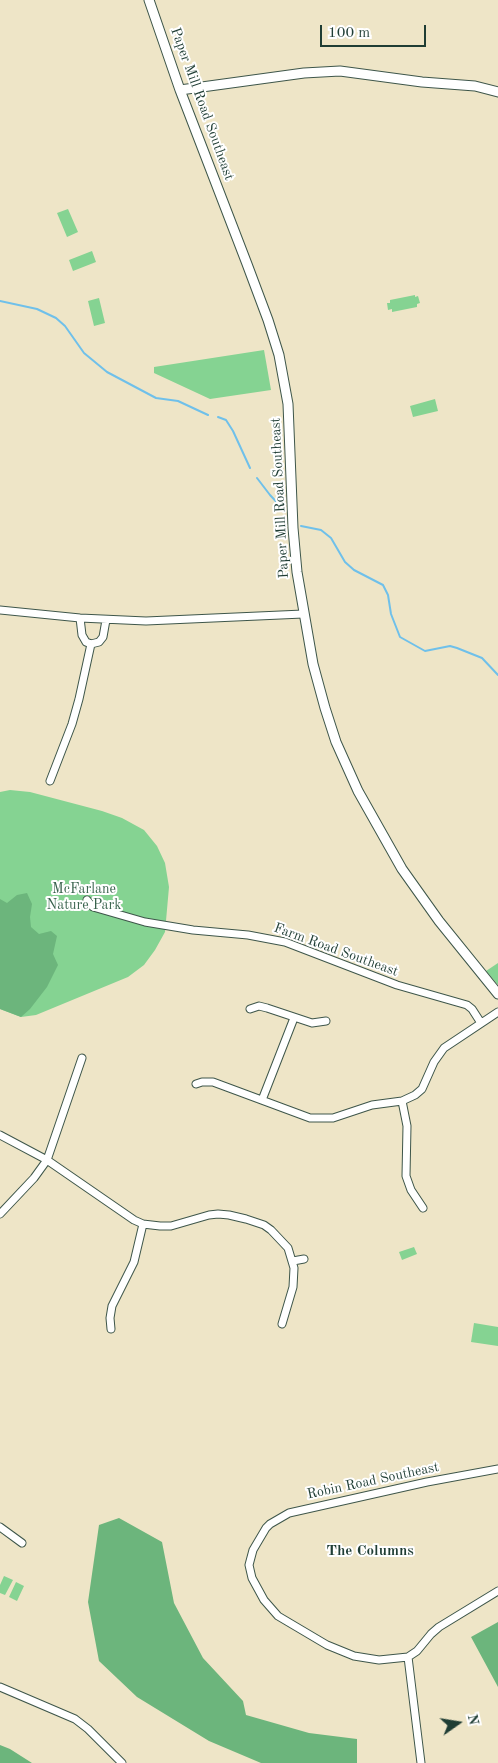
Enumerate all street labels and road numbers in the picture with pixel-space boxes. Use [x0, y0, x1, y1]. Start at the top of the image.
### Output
street label: Paper Mill Road Southeast [167, 25, 237, 183]
street label: Paper Mill Road Southeast [267, 417, 293, 579]
street label: Farm Road Southeast [271, 920, 401, 980]
street label: Robin Road Southeast [305, 1459, 441, 1503]

